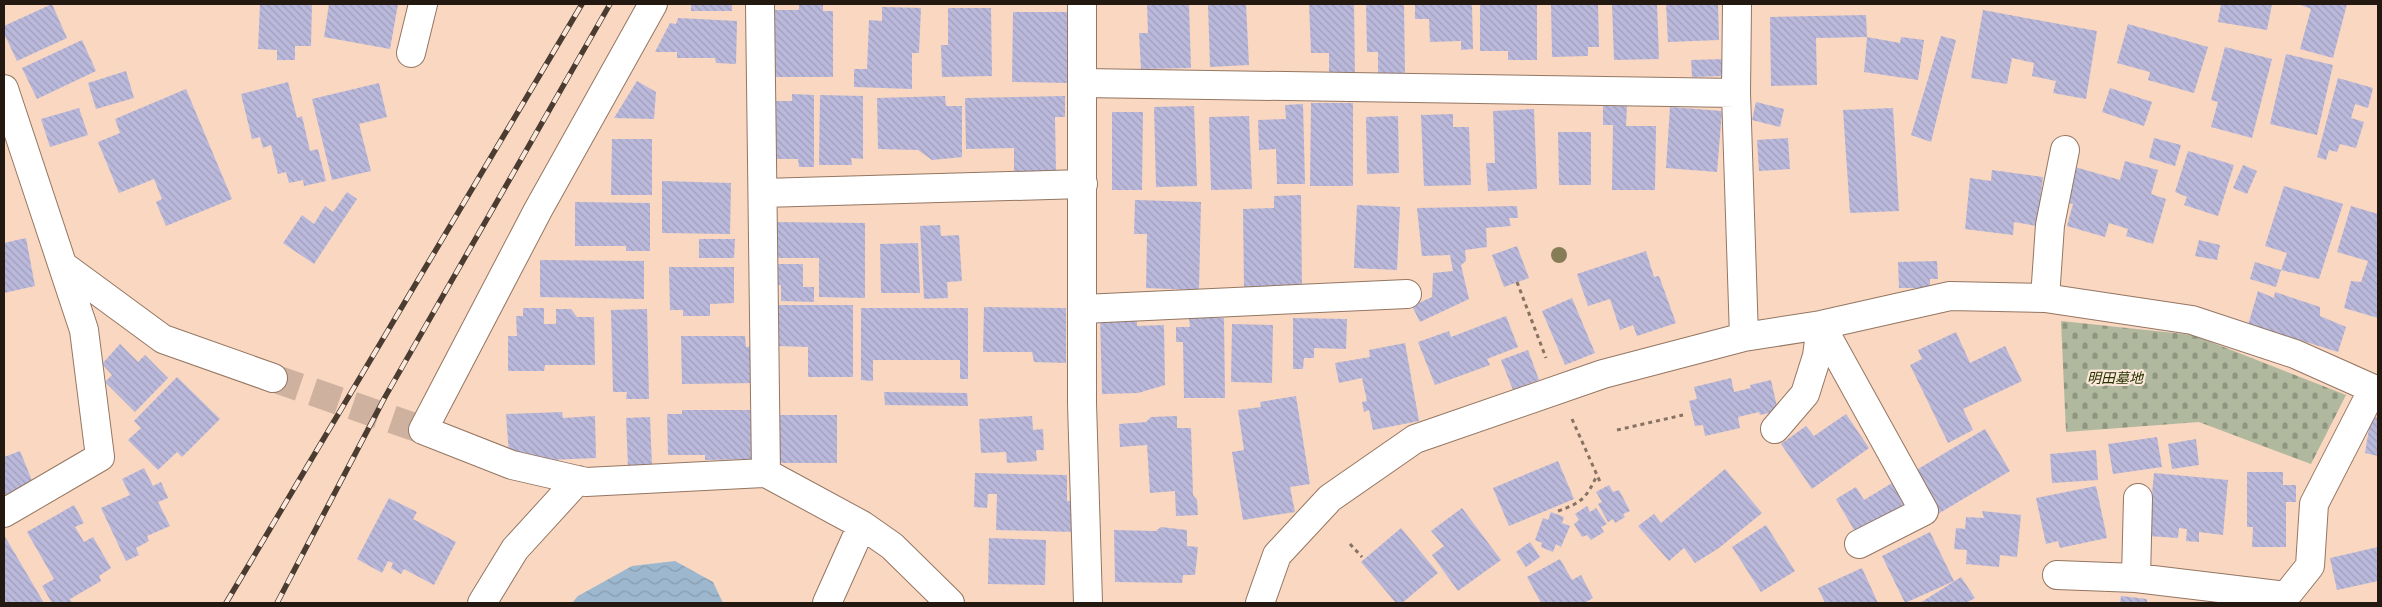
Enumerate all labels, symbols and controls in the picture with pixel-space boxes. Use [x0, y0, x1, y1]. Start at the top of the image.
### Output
park label: 明田墓地 [2087, 370, 2145, 386]

